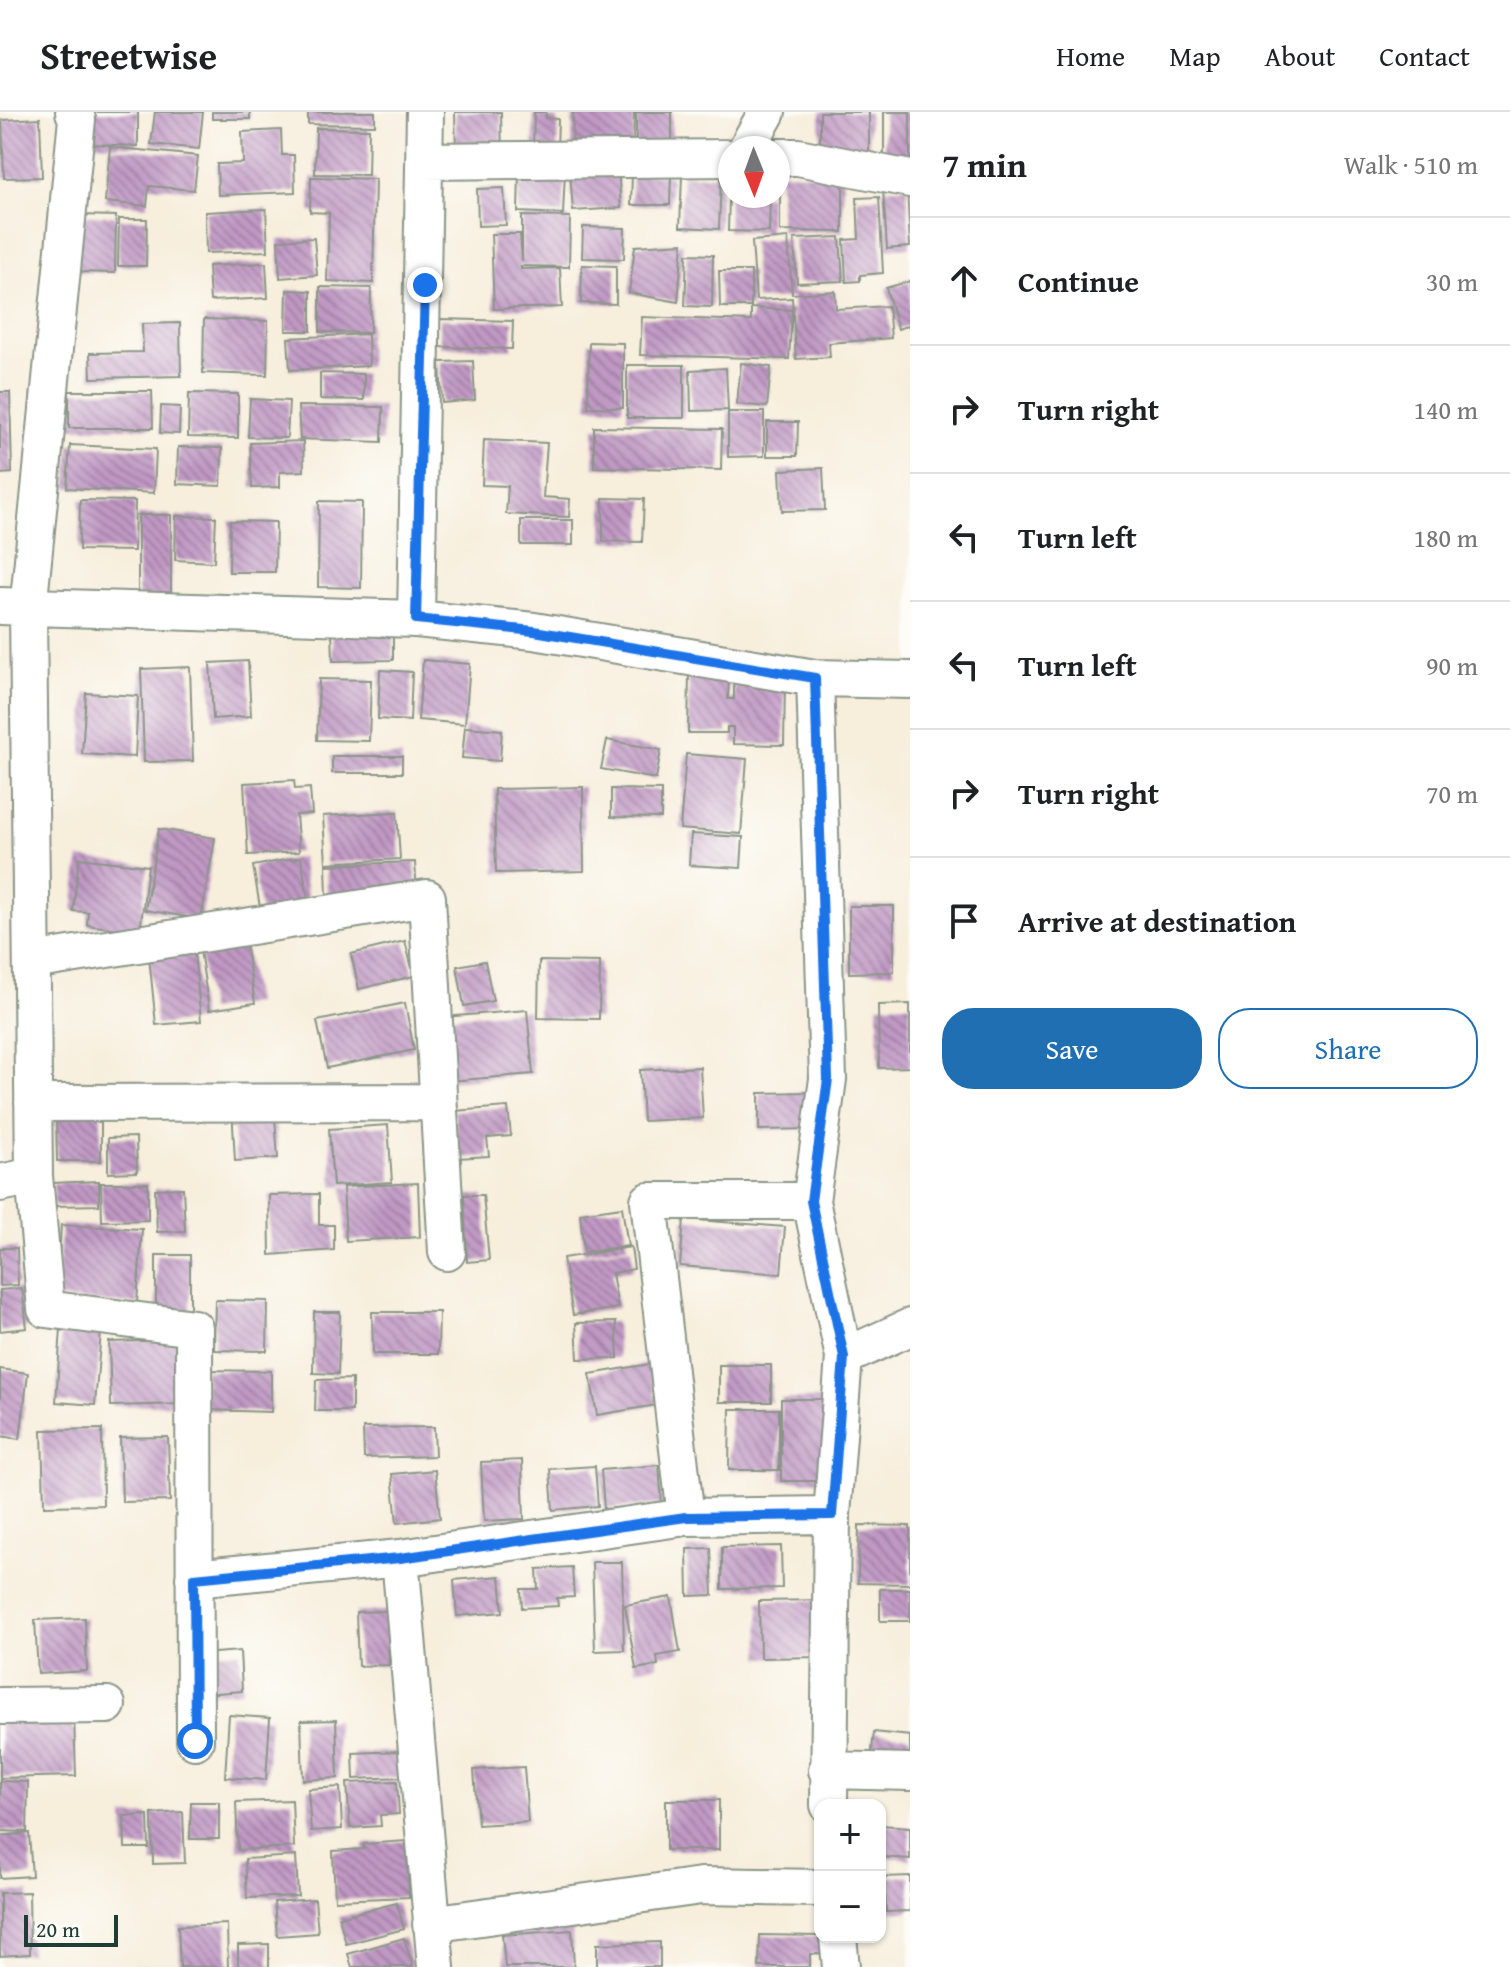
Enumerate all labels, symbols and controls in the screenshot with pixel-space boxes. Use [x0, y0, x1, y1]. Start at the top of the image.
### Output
text: Streetwise [40, 27, 217, 83]
text: Home [1056, 35, 1125, 76]
text: Map [1169, 35, 1221, 76]
text: About [1265, 35, 1335, 76]
text: Contact [1379, 35, 1470, 76]
north arrow [718, 136, 790, 208]
text: 7 min [942, 140, 1027, 189]
text: Walk · 510 m [1344, 145, 1478, 184]
icon: ahead [942, 259, 986, 303]
text: Continue [1018, 259, 1139, 303]
text: 30 m [1426, 262, 1478, 301]
route end [407, 267, 443, 303]
icon: right [942, 387, 986, 431]
text: Turn right [1018, 387, 1159, 431]
text: 140 m [1413, 390, 1478, 429]
icon: left [942, 515, 986, 559]
text: Turn left [1018, 515, 1137, 559]
text: 180 m [1413, 518, 1478, 557]
icon: left [942, 643, 986, 687]
text: Turn left [1018, 643, 1137, 687]
text: 90 m [1426, 646, 1478, 685]
icon: right [942, 771, 986, 815]
text: Turn right [1018, 771, 1159, 815]
text: 70 m [1426, 774, 1478, 813]
icon: arrive [942, 899, 986, 943]
text: Arrive at destination [1018, 899, 1296, 943]
button: Save [942, 1008, 1202, 1089]
button: Share [1218, 1008, 1478, 1089]
route start [177, 1723, 213, 1759]
map controls [814, 1799, 886, 1943]
button: + [814, 1799, 886, 1871]
button: − [814, 1871, 886, 1943]
scale bar [24, 1911, 118, 1947]
text: 20 m [36, 1913, 80, 1945]

